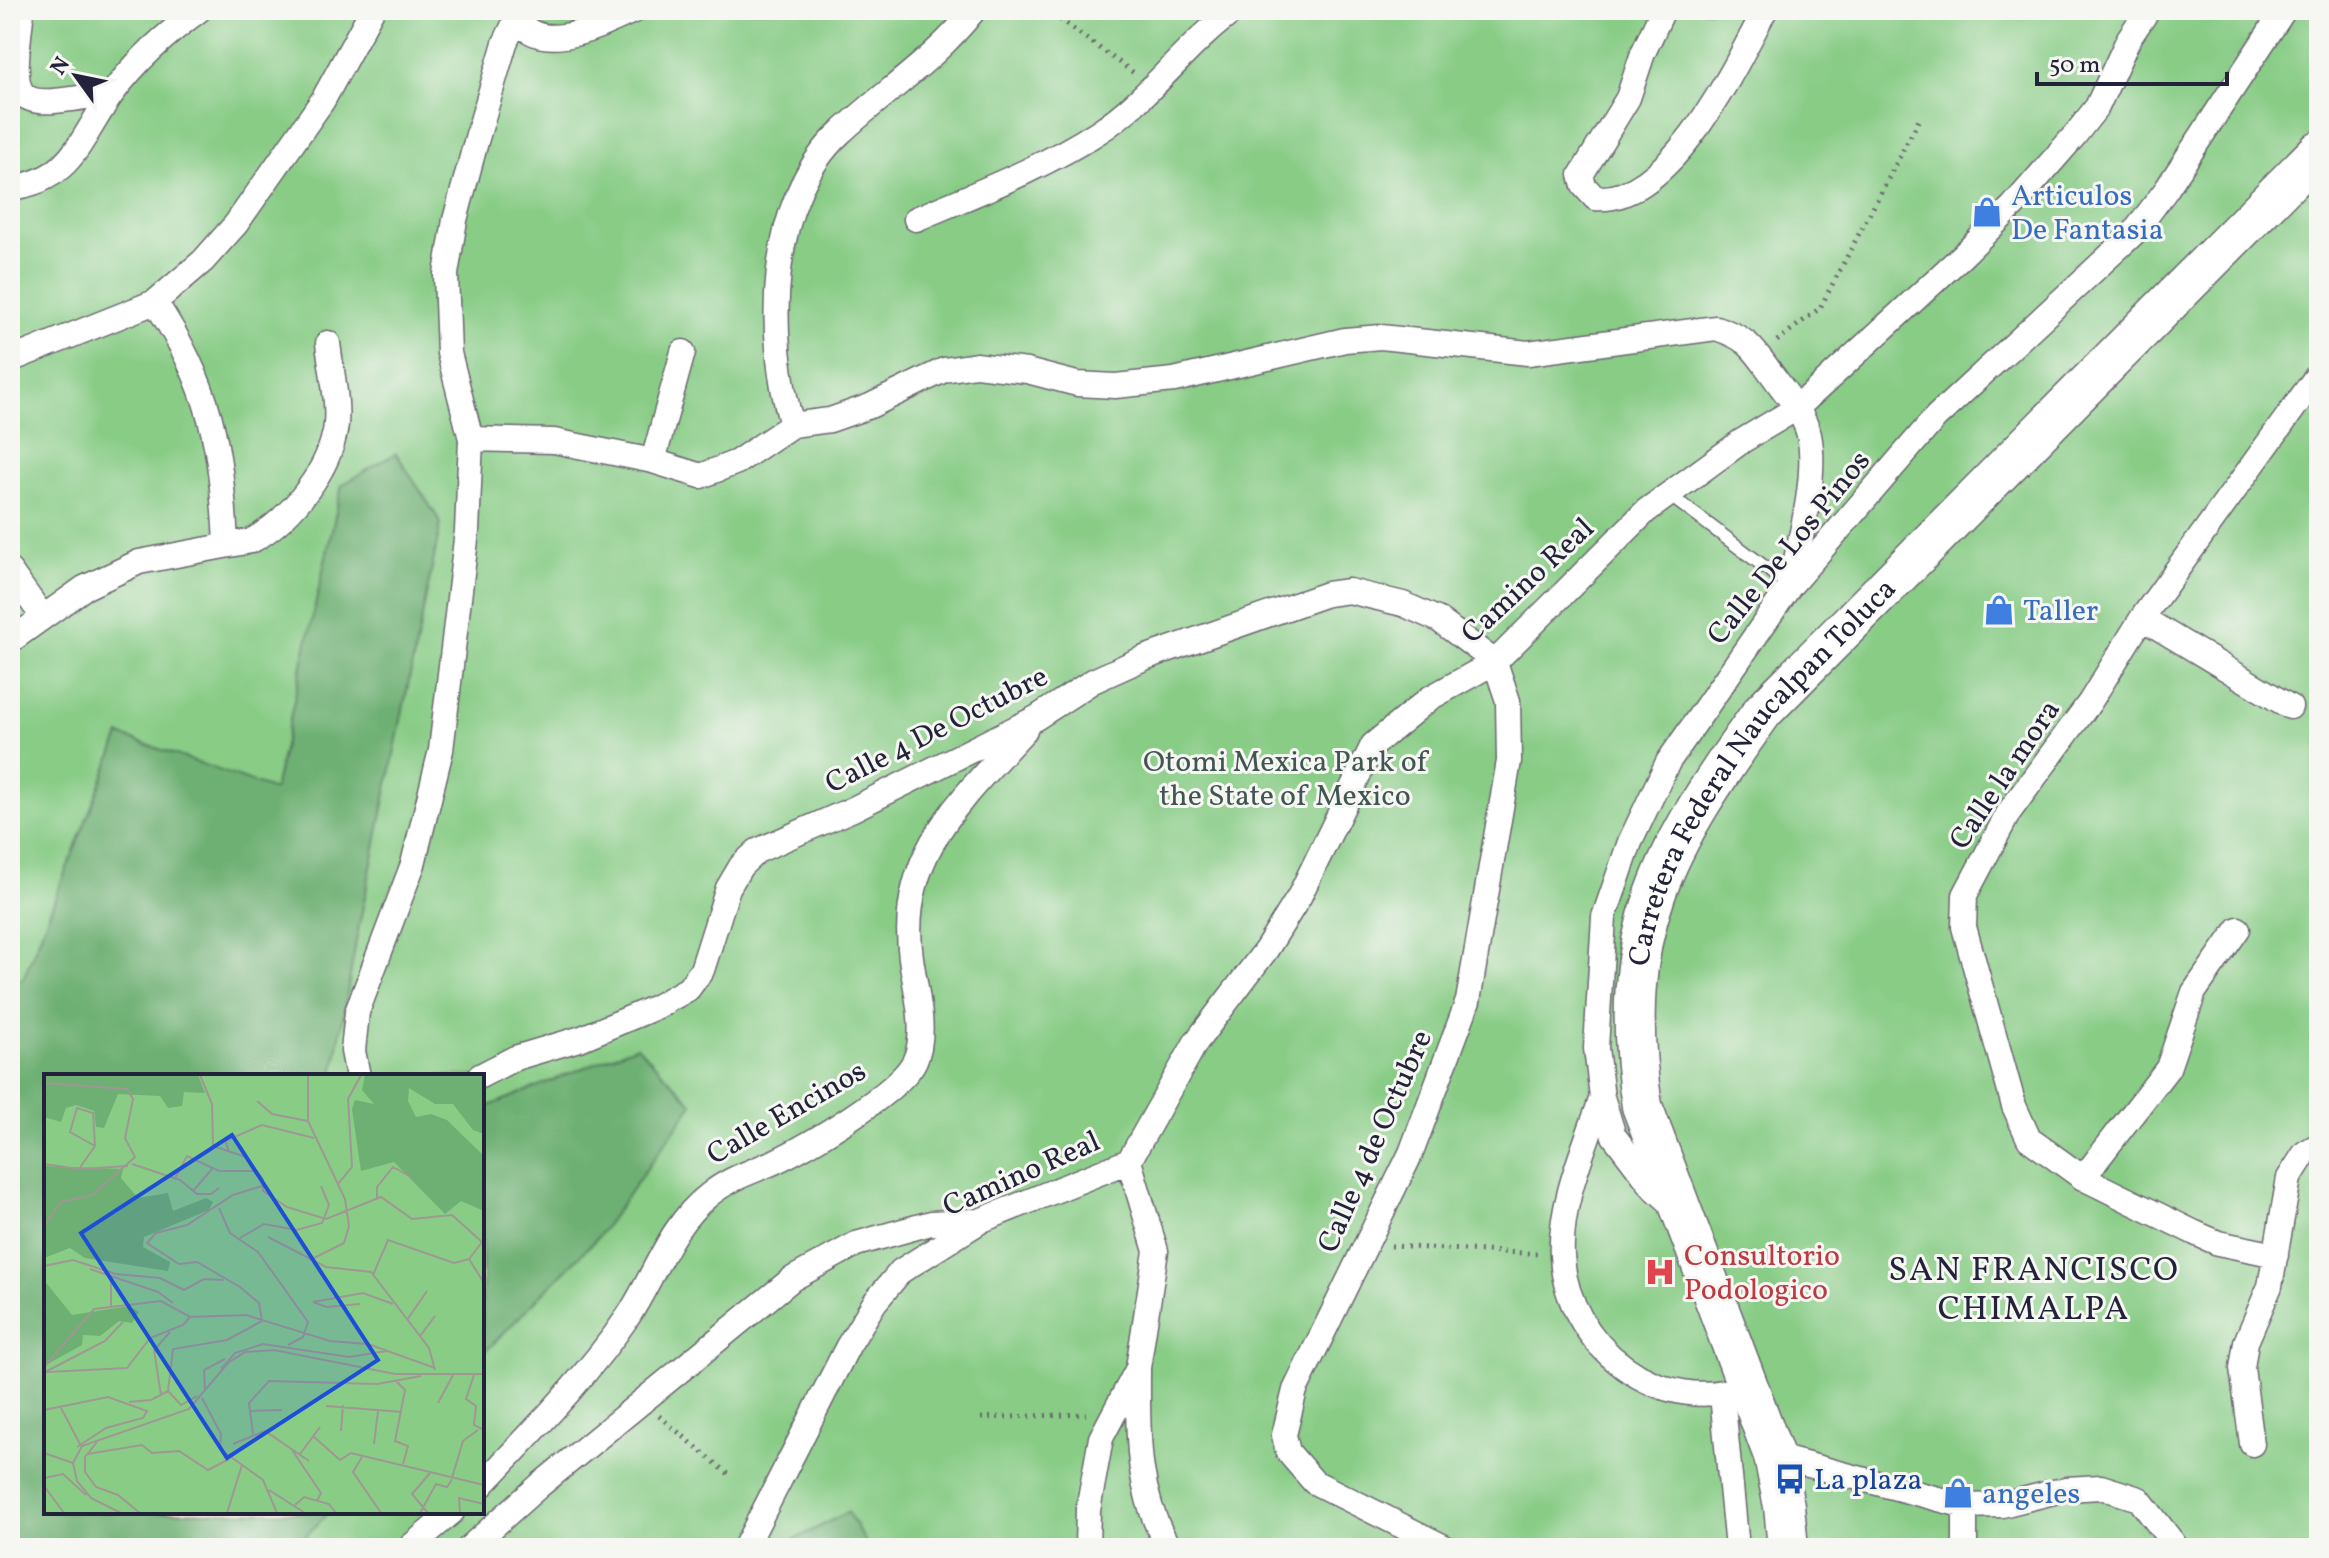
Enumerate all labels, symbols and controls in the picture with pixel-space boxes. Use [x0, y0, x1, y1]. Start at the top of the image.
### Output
north arrow [36, 36, 116, 116]
scale bar [2037, 36, 2227, 86]
text: 50 m [2049, 49, 2101, 83]
text: N [44, 51, 79, 82]
place label: Articulos De Fantasia [2011, 176, 2164, 252]
shop icon: Articulos De Fantasia [1970, 195, 2004, 229]
street label: Calle De Los Pinos [1698, 442, 1881, 655]
street label: Camino Real [1453, 509, 1604, 654]
street label: Carretera Federal Naucalpan Toluca [1619, 569, 1907, 969]
place label: Taller [2023, 591, 2098, 633]
shop icon: Taller [1982, 593, 2016, 627]
street label: Calle 4 De Octubre [818, 657, 1055, 805]
street label: Calle la mora [1940, 692, 2071, 858]
park label: Otomi Mexica Park of the State of Mexico [1143, 742, 1430, 818]
street label: Calle 4 de Octubre [1308, 1024, 1444, 1260]
street label: Calle Encinos [700, 1051, 874, 1176]
inset map [44, 1074, 484, 1514]
street label: Camino Real [937, 1121, 1107, 1228]
place label: Consultorio Podologico [1684, 1236, 1840, 1312]
district label: SAN FRANCISCO CHIMALPA [1888, 1248, 2180, 1334]
hospital icon: Consultorio Podologico [1643, 1255, 1677, 1289]
place label: La plaza [1814, 1460, 1923, 1502]
bus stop icon: La plaza [1773, 1462, 1807, 1496]
place label: angeles [1982, 1474, 2080, 1516]
shop icon: angeles [1941, 1476, 1975, 1510]

